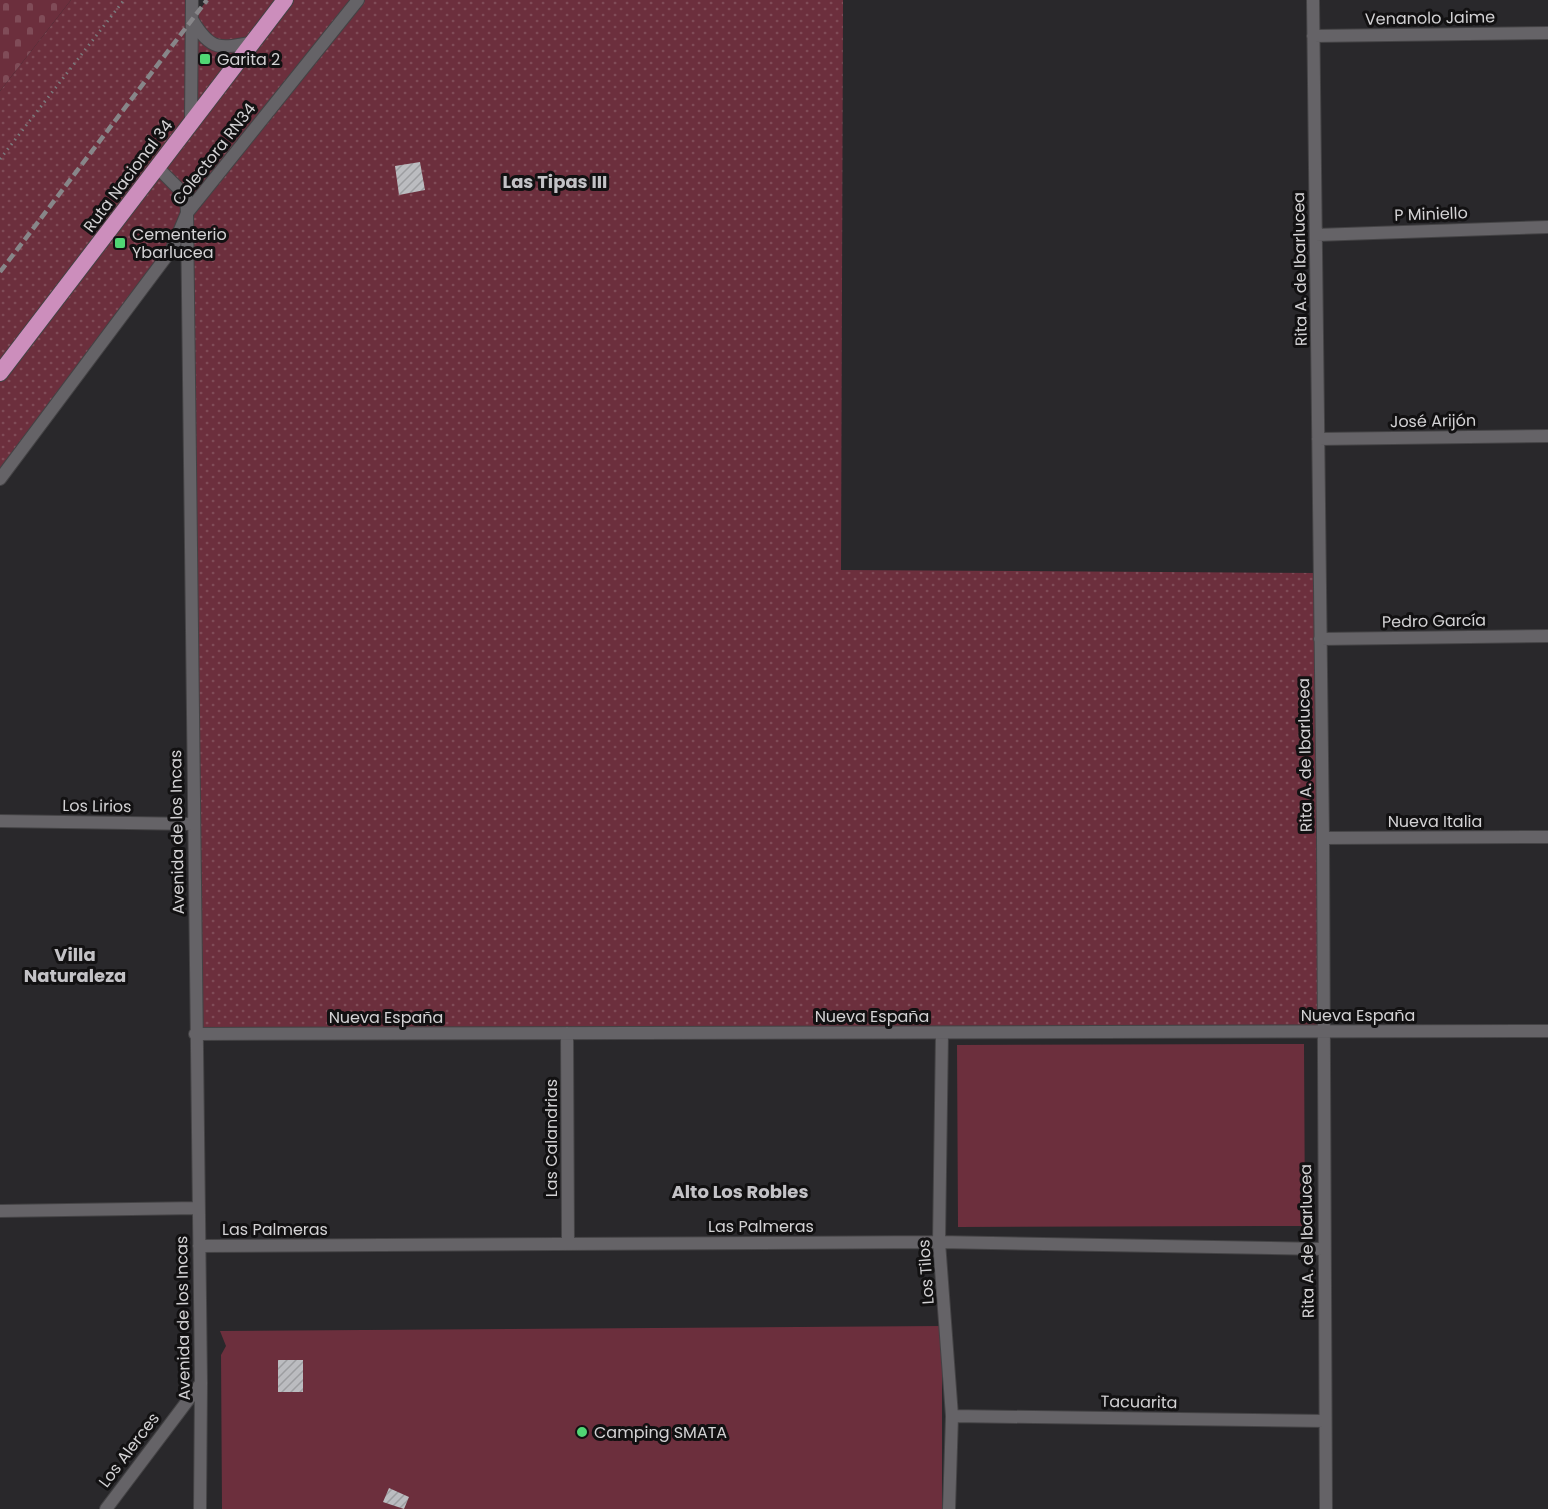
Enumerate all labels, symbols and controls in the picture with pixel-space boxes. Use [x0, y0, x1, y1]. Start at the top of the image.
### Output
street label: Venanolo Jaime [1365, 5, 1495, 31]
place label: Garita 2 [217, 48, 280, 71]
marker: Garita 2 [198, 52, 212, 66]
street label: Colectora RN34 [167, 98, 261, 210]
street label: Ruta Nacional 34 [78, 115, 178, 237]
district label: Las Tipas III [503, 169, 607, 194]
street label: Rita A. de Ibarlucea [1287, 192, 1313, 346]
street label: P Miniello [1394, 201, 1468, 227]
place label: Cementerio Ybarlucea [132, 223, 227, 264]
marker: Cementerio Ybarlucea [113, 236, 127, 250]
street label: José Arijón [1390, 409, 1476, 433]
street label: Pedro García [1382, 609, 1486, 633]
street label: Rita A. de Ibarlucea [1292, 678, 1318, 832]
street label: Avenida de los Incas [164, 749, 190, 915]
street label: Los Lirios [62, 794, 132, 818]
street label: Nueva Italia [1388, 810, 1482, 833]
district label: Villa Naturaleza [24, 942, 126, 988]
street label: Nueva España [1301, 1004, 1415, 1027]
street label: Nueva España [815, 1005, 929, 1028]
street label: Nueva España [329, 1006, 443, 1029]
street label: Las Calandrias [540, 1079, 563, 1197]
street label: Rita A. de Ibarlucea [1294, 1164, 1320, 1318]
district label: Alto Los Robles [672, 1179, 808, 1204]
street label: Las Palmeras [708, 1215, 814, 1238]
street label: Las Palmeras [222, 1218, 328, 1241]
street label: Avenida de los Incas [170, 1235, 196, 1401]
street label: Los Tilos [912, 1239, 940, 1305]
street label: Tacuarita [1100, 1390, 1178, 1414]
street label: Los Alerces [93, 1408, 165, 1492]
place label: Camping SMATA [594, 1421, 727, 1444]
marker: Camping SMATA [575, 1425, 589, 1439]

